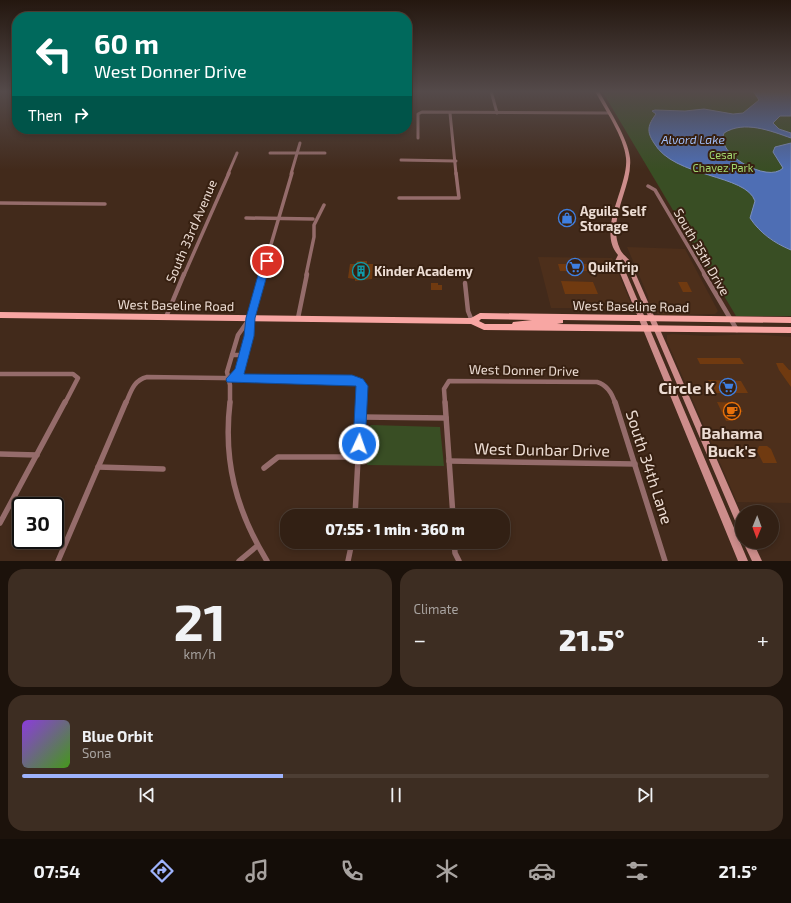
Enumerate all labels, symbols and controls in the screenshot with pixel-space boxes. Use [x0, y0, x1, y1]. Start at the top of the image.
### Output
text: 60 m [94, 26, 159, 60]
icon: left [28, 28, 80, 80]
text: West Donner Drive [94, 60, 247, 82]
icon: right [70, 104, 92, 126]
text: Then [28, 106, 62, 124]
water label: Alvord Lake [660, 132, 725, 146]
park label: Cesar Chavez Park [693, 148, 754, 174]
street label: South 33rd Avenue [162, 177, 220, 285]
place label: Aguila Self Storage [580, 203, 647, 234]
street label: South 35th Drive [671, 206, 733, 298]
shop icon: Aguila Self Storage [557, 208, 577, 228]
pin [250, 244, 284, 278]
icon: arrive [256, 250, 278, 272]
supermarket icon: QuikTrip [565, 257, 585, 277]
place label: QuikTrip [588, 259, 639, 276]
building icon: Kinder Academy [351, 261, 371, 281]
place label: Kinder Academy [374, 263, 474, 279]
street label: West Baseline Road [117, 296, 235, 314]
street label: West Baseline Road [572, 297, 690, 315]
street label: West Donner Drive [469, 361, 579, 379]
supermarket icon: Circle K [718, 377, 738, 397]
place label: Circle K [658, 378, 716, 397]
cafe icon: Bahama Buck's [722, 401, 742, 421]
street label: South 34th Lane [623, 408, 677, 526]
position arrow [338, 423, 380, 465]
place label: Bahama Buck's [701, 423, 763, 460]
street label: West Dunbar Drive [474, 438, 610, 460]
speed limit sign: 30 [12, 497, 64, 549]
north arrow [735, 505, 779, 549]
map controls [735, 505, 779, 549]
text: 07:55 · 1 min · 360 m [325, 520, 465, 538]
text: 21 [173, 589, 226, 651]
text: Climate [414, 601, 458, 617]
text: 21.5° [559, 621, 624, 657]
text: − [414, 626, 426, 652]
text: + [757, 626, 769, 652]
text: km/h [184, 646, 216, 662]
text: Blue Orbit [82, 727, 153, 745]
text: Sona [82, 745, 111, 761]
icon: previous [136, 784, 158, 806]
icon: pause [385, 784, 407, 806]
icon: next [634, 784, 656, 806]
icon: directions [148, 857, 176, 885]
icon: music [243, 857, 271, 885]
icon: phone [338, 857, 366, 885]
icon: climate [433, 857, 461, 885]
icon: car [528, 857, 556, 885]
icon: filters [623, 857, 651, 885]
text: 07:54 [34, 860, 80, 882]
text: 21.5° [719, 860, 757, 882]

